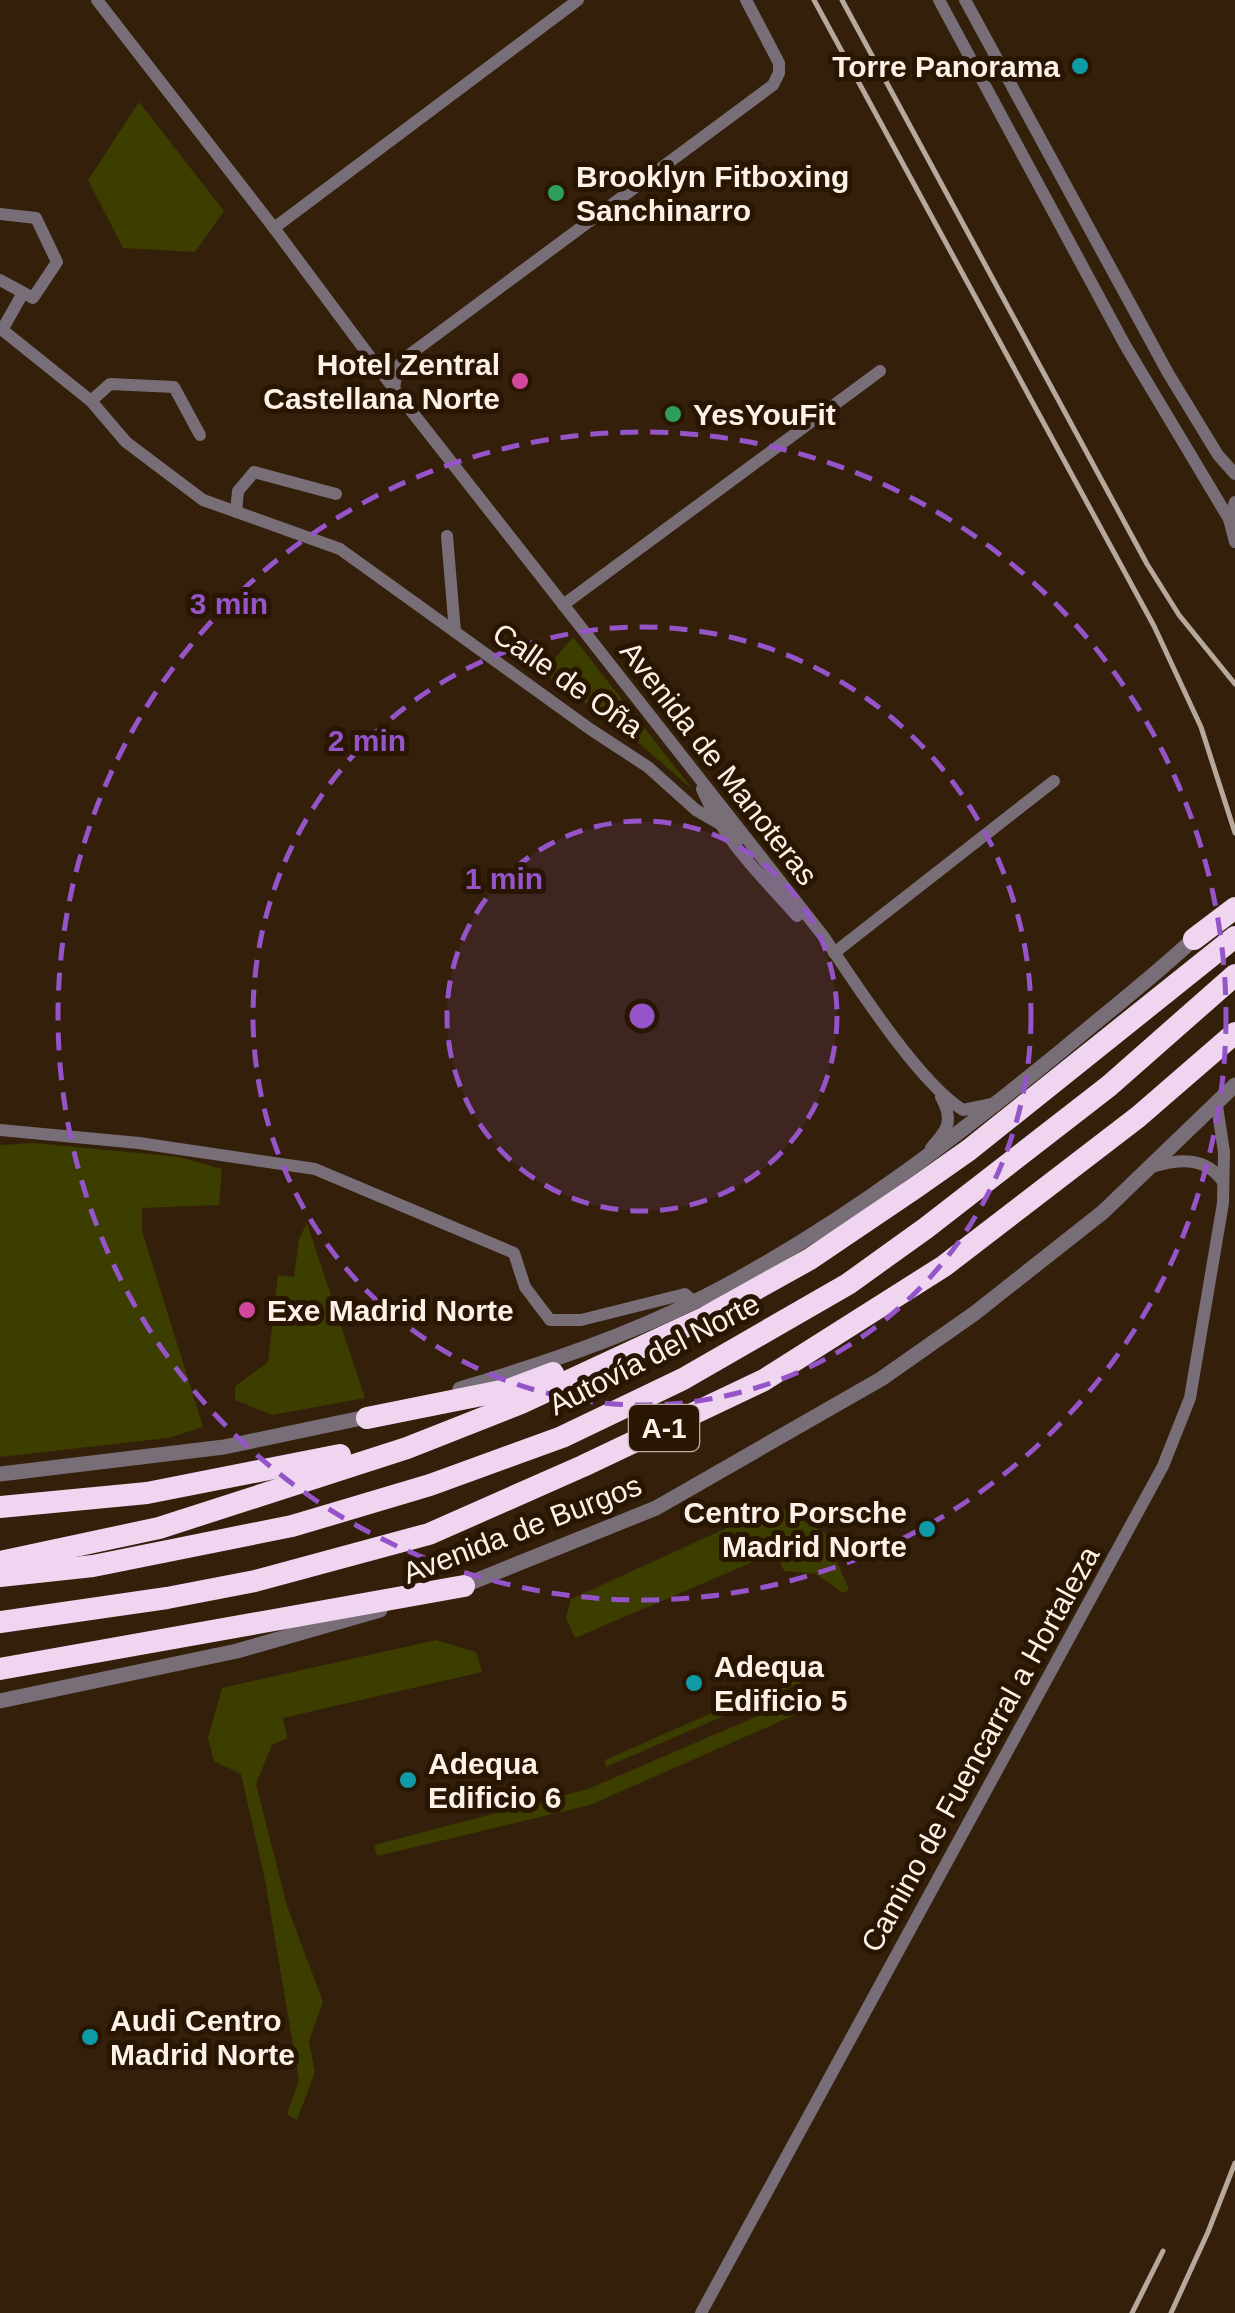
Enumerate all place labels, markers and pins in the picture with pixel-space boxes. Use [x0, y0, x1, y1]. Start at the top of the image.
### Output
place label: Torre Panorama [832, 50, 1060, 83]
marker: Torre Panorama [1069, 55, 1091, 77]
place label: Brooklyn Fitboxing Sanchinarro [576, 160, 849, 227]
marker: Brooklyn Fitboxing Sanchinarro [545, 182, 567, 204]
place label: Hotel Zentral Castellana Norte [263, 348, 500, 415]
marker: Hotel Zentral Castellana Norte [509, 370, 531, 392]
place label: YesYouFit [693, 398, 836, 431]
marker: YesYouFit [662, 403, 684, 425]
centre of rings [624, 998, 660, 1034]
place label: Exe Madrid Norte [267, 1294, 514, 1327]
marker: Exe Madrid Norte [236, 1299, 258, 1321]
place label: Centro Porsche Madrid Norte [684, 1496, 907, 1563]
marker: Centro Porsche Madrid Norte [916, 1518, 938, 1540]
place label: Adequa Edificio 5 [714, 1650, 847, 1717]
marker: Adequa Edificio 5 [683, 1672, 705, 1694]
place label: Adequa Edificio 6 [428, 1747, 561, 1814]
marker: Adequa Edificio 6 [397, 1769, 419, 1791]
place label: Audi Centro Madrid Norte [110, 2004, 295, 2071]
marker: Audi Centro Madrid Norte [79, 2026, 101, 2048]

